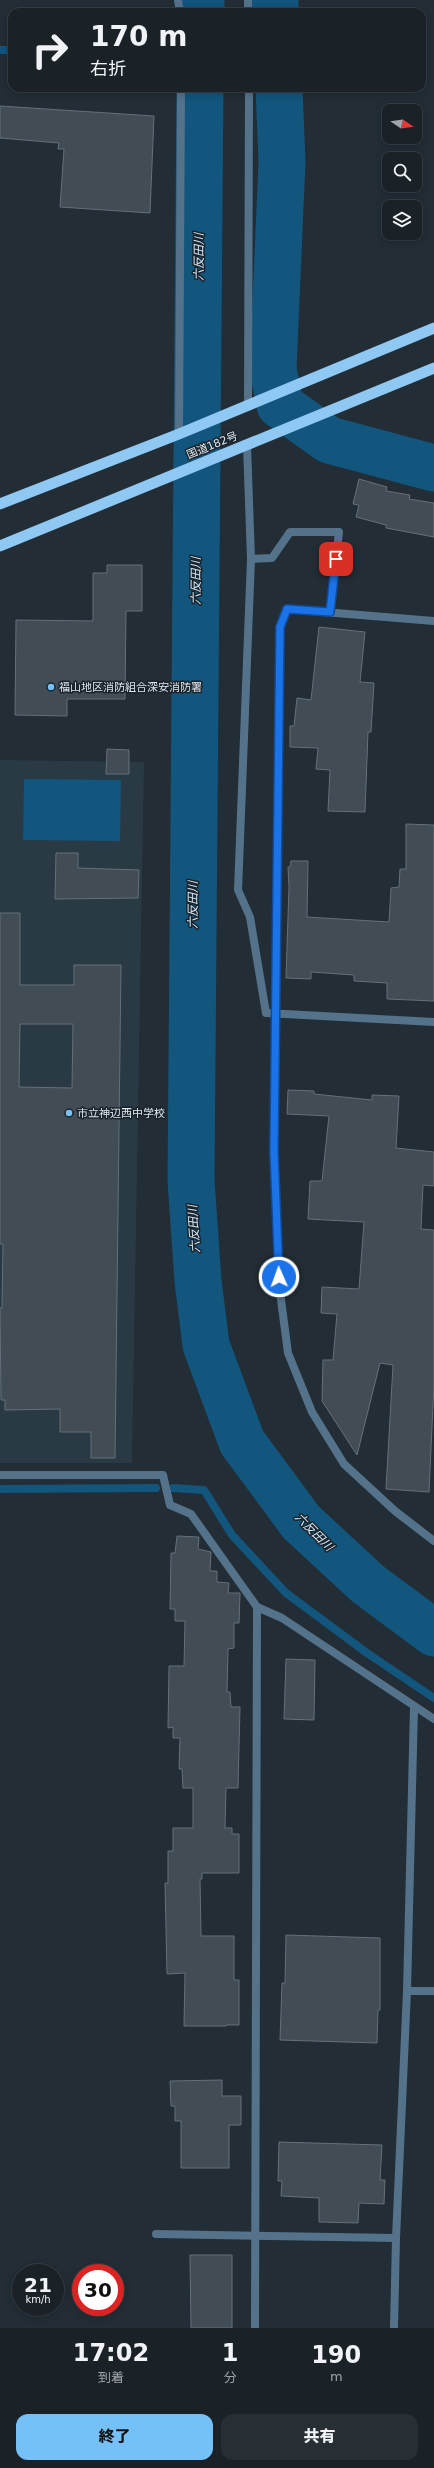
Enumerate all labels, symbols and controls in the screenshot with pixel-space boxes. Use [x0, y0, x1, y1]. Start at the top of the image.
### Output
text: 170 m [90, 20, 187, 53]
icon: right [24, 24, 76, 76]
text: 右折 [90, 58, 126, 79]
north arrow [382, 104, 422, 144]
map controls [382, 104, 422, 240]
button: search [382, 152, 422, 192]
button: layers [382, 200, 422, 240]
water label: 六反田川 [192, 231, 206, 281]
street label: 国道182号 [185, 429, 240, 462]
pin [319, 542, 353, 576]
icon: arrive [325, 548, 347, 570]
water label: 六反田川 [189, 555, 203, 605]
place label: 福山地区消防組合深安消防署 [59, 681, 202, 694]
marker: 福山地区消防組合深安消防署 [46, 682, 56, 692]
water label: 六反田川 [186, 879, 200, 929]
place label: 市立神辺西中学校 [77, 1107, 165, 1120]
marker: 市立神辺西中学校 [64, 1108, 74, 1118]
water label: 六反田川 [185, 1203, 203, 1253]
position arrow [258, 1256, 300, 1298]
water label: 六反田川 [292, 1510, 337, 1555]
speed limit sign: 30 [72, 2264, 124, 2316]
text: 21 [24, 2273, 52, 2297]
text: km/h [25, 2294, 51, 2305]
text: 17:02 [73, 2339, 149, 2367]
text: 1 [222, 2339, 238, 2367]
text: 190 [311, 2341, 361, 2369]
text: m [330, 2369, 343, 2384]
text: 到着 [98, 2370, 124, 2385]
text: 分 [224, 2370, 237, 2385]
button: 終了 [16, 2414, 213, 2460]
button: 共有 [221, 2414, 418, 2460]

